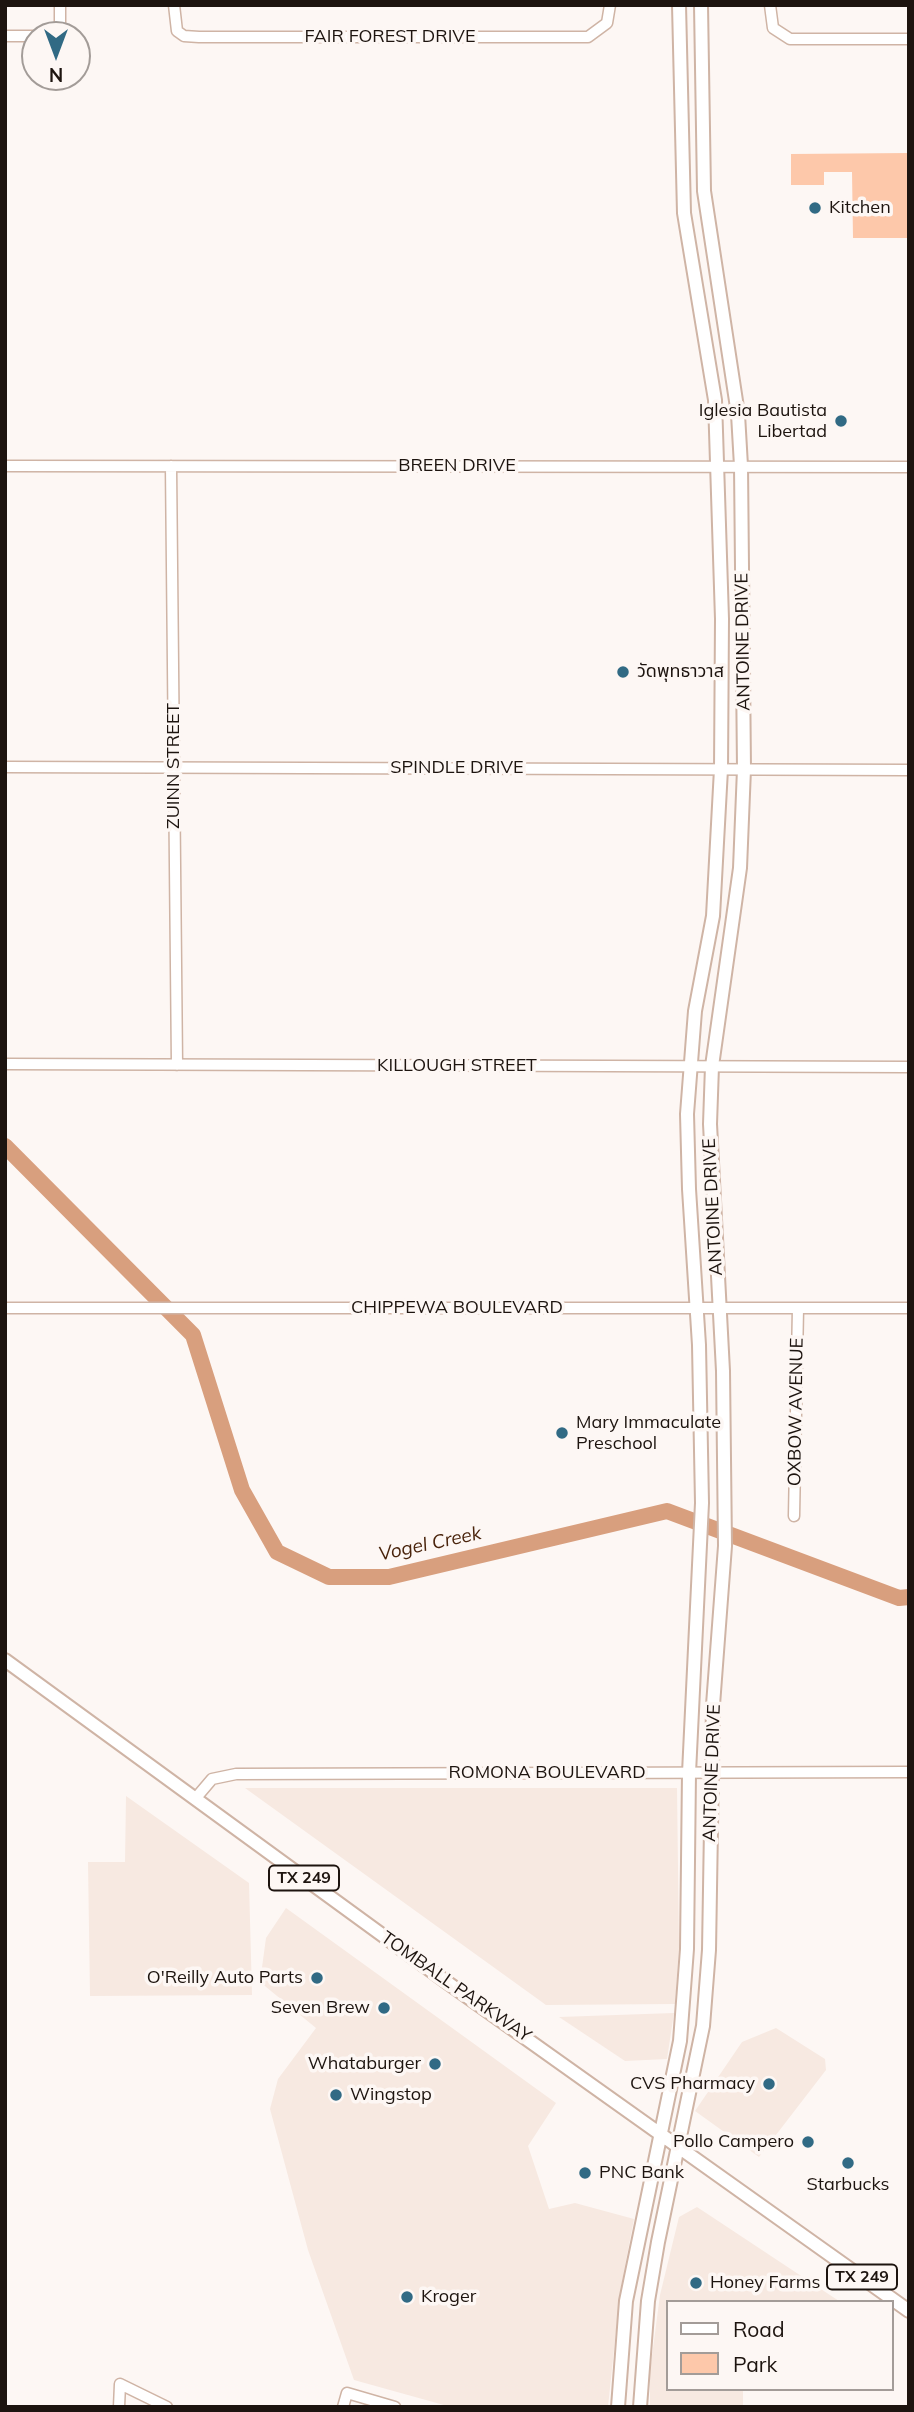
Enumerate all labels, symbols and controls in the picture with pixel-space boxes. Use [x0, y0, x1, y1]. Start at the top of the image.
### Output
north arrow [21, 21, 91, 91]
street label: FAIR FOREST DRIVE [305, 26, 475, 48]
text: N [49, 63, 63, 87]
place label: Kitchen [829, 197, 891, 219]
marker: Kitchen [807, 200, 823, 216]
place label: Iglesia Bautista Libertad [699, 400, 827, 442]
marker: Iglesia Bautista Libertad [833, 413, 849, 429]
street label: BREEN DRIVE [398, 455, 516, 477]
street label: ANTOINE DRIVE [731, 573, 755, 711]
place label: วัดพุทธาวาส [637, 661, 724, 683]
marker: วัดพุทธาวาส [615, 664, 631, 680]
street label: ZUINN STREET [163, 703, 185, 829]
street label: SPINDLE DRIVE [390, 757, 524, 779]
street label: KILLOUGH STREET [377, 1055, 537, 1077]
street label: ANTOINE DRIVE [699, 1138, 727, 1276]
street label: CHIPPEWA BOULEVARD [351, 1297, 563, 1319]
street label: OXBOW AVENUE [784, 1338, 808, 1486]
place label: Mary Immaculate Preschool [576, 1412, 721, 1454]
marker: Mary Immaculate Preschool [554, 1425, 570, 1441]
water label: Vogel Creek [377, 1522, 483, 1566]
street label: ANTOINE DRIVE [699, 1704, 725, 1842]
street label: ROMONA BOULEVARD [448, 1762, 646, 1784]
road number: TX 249 [269, 1866, 339, 1890]
street label: TOMBALL PARKWAY [377, 1927, 535, 2047]
place label: O'Reilly Auto Parts [147, 1967, 303, 1989]
marker: O'Reilly Auto Parts [309, 1970, 325, 1986]
place label: Seven Brew [271, 1997, 370, 2019]
marker: Seven Brew [376, 2000, 392, 2016]
place label: Whataburger [308, 2053, 421, 2075]
marker: Whataburger [427, 2056, 443, 2072]
place label: CVS Pharmacy [630, 2073, 755, 2095]
marker: CVS Pharmacy [761, 2076, 777, 2092]
place label: Wingstop [350, 2084, 432, 2106]
marker: Wingstop [328, 2087, 344, 2103]
place label: Pollo Campero [673, 2131, 794, 2153]
marker: Pollo Campero [800, 2134, 816, 2150]
marker: Starbucks [840, 2155, 856, 2171]
place label: PNC Bank [599, 2162, 684, 2184]
marker: PNC Bank [577, 2165, 593, 2181]
place label: Starbucks [807, 2174, 889, 2196]
road number: TX 249 [827, 2264, 897, 2290]
place label: Honey Farms [710, 2272, 820, 2294]
marker: Honey Farms [688, 2275, 704, 2291]
place label: Kroger [421, 2286, 476, 2308]
marker: Kroger [399, 2289, 415, 2305]
legend [666, 2300, 893, 2391]
text: Road [733, 2316, 784, 2342]
text: Park [733, 2351, 777, 2377]

